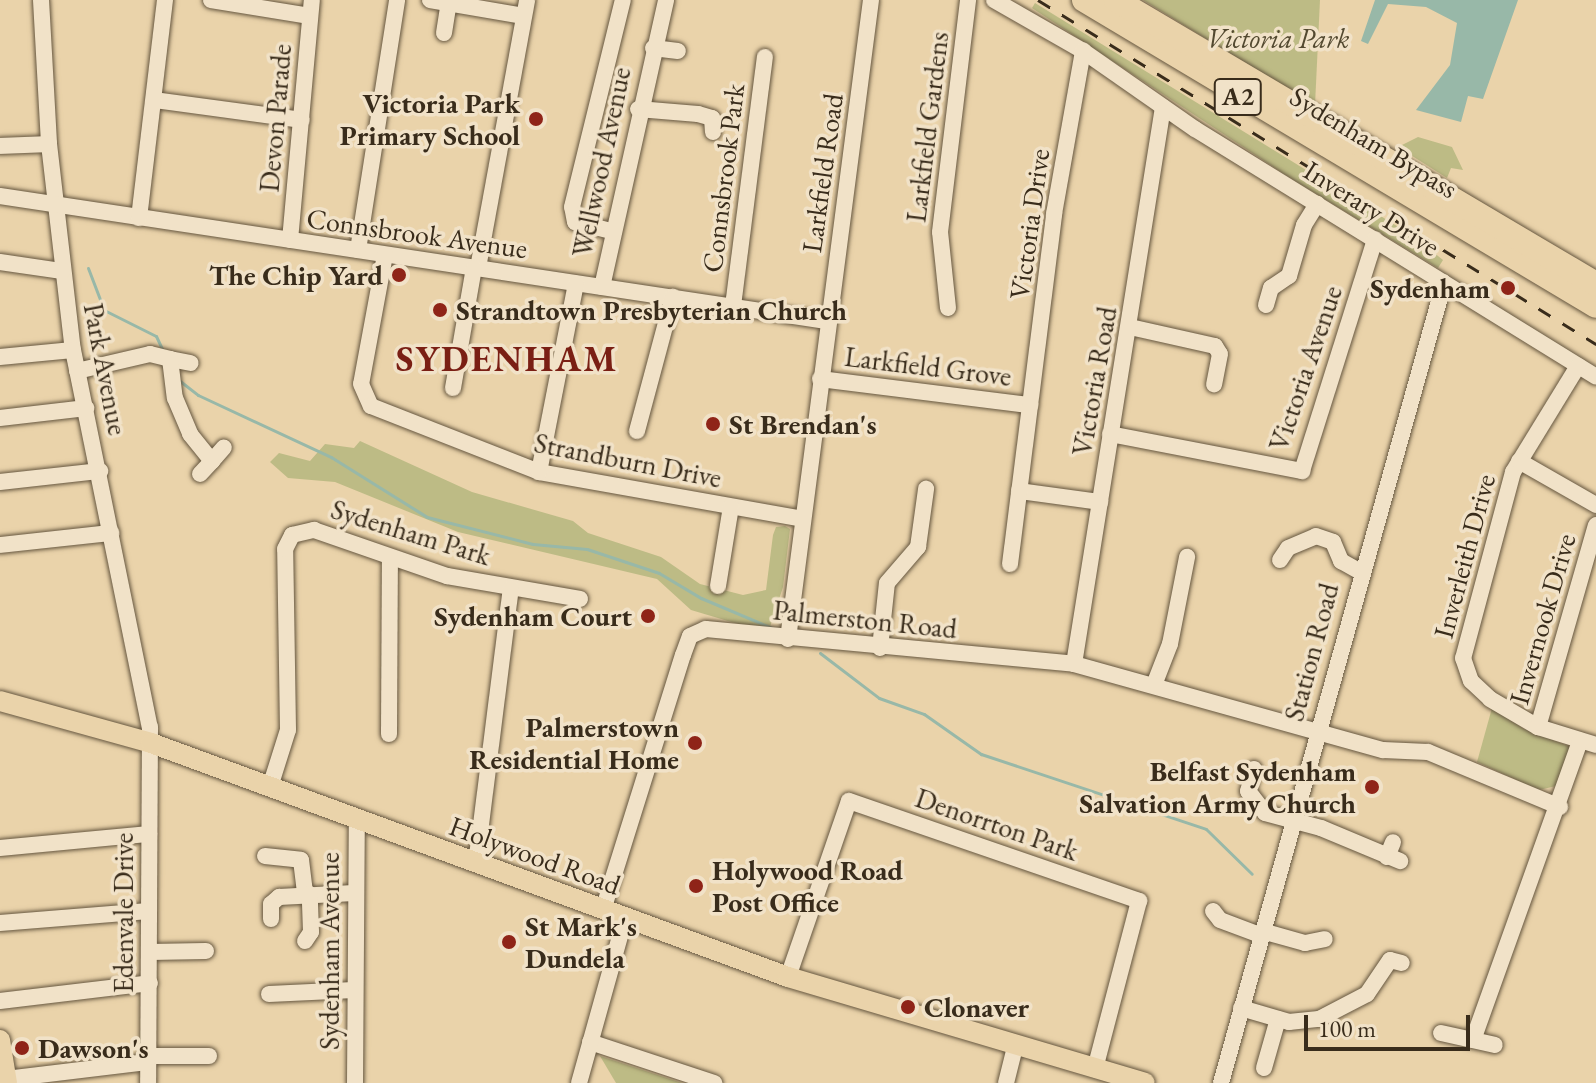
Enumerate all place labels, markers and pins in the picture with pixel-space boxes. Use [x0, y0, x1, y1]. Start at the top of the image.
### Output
place label: Victoria Park Primary School [340, 86, 520, 152]
marker: Victoria Park Primary School [527, 110, 545, 128]
place label: The Chip Yard [209, 258, 383, 292]
marker: The Chip Yard [390, 266, 408, 284]
place label: Sydenham [1370, 271, 1490, 305]
marker: Sydenham [1497, 277, 1519, 299]
place label: Strandtown Presbyterian Church [456, 293, 847, 327]
marker: Strandtown Presbyterian Church [431, 301, 449, 319]
place label: St Brendan's [729, 407, 877, 441]
marker: St Brendan's [704, 415, 722, 433]
place label: Sydenham Court [434, 599, 632, 633]
marker: Sydenham Court [639, 607, 657, 625]
place label: Palmerstown Residential Home [469, 710, 679, 776]
marker: Palmerstown Residential Home [686, 734, 704, 752]
place label: Belfast Sydenham Salvation Army Church [1079, 754, 1356, 820]
marker: Belfast Sydenham Salvation Army Church [1363, 778, 1381, 796]
place label: Holywood Road Post Office [712, 853, 903, 919]
marker: Holywood Road Post Office [687, 877, 705, 895]
place label: St Mark's Dundela [525, 909, 637, 975]
marker: St Mark's Dundela [500, 933, 518, 951]
place label: Clonaver [924, 990, 1029, 1024]
marker: Clonaver [899, 998, 917, 1016]
place label: Dawson's [38, 1031, 149, 1065]
marker: Dawson's [13, 1039, 31, 1057]

